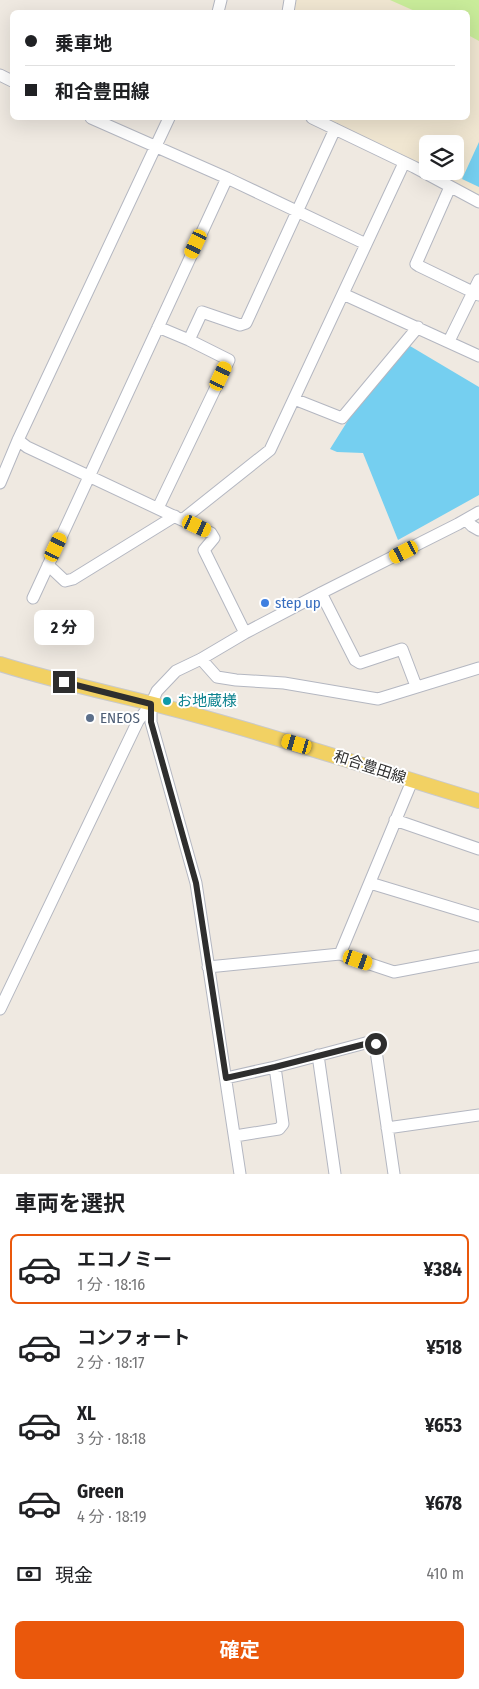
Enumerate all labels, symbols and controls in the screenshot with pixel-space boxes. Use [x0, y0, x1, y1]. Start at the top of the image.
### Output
text: 乗車地 [55, 32, 112, 55]
text: 和合豊田線 [55, 80, 150, 103]
map controls [419, 135, 464, 180]
button: layers [419, 135, 464, 180]
car [182, 227, 209, 261]
car [207, 359, 234, 393]
car [180, 513, 213, 539]
car [42, 530, 69, 564]
car [387, 539, 420, 565]
place label: step up [275, 594, 321, 612]
marker: step up [259, 597, 271, 609]
callout: 2 分 [34, 610, 94, 644]
text: 2 分 [51, 618, 77, 637]
route end [53, 671, 75, 693]
place label: お地蔵様 [177, 692, 237, 710]
marker: お地蔵様 [161, 695, 173, 707]
place label: ENEOS [100, 709, 140, 727]
marker: ENEOS [84, 712, 96, 724]
car [280, 733, 313, 755]
street label: 和合豊田線 [332, 747, 408, 787]
car [341, 948, 374, 972]
route start [365, 1033, 387, 1055]
text: 車両を選択 [15, 1190, 125, 1217]
icon: car [17, 1247, 62, 1292]
text: エコノミー [77, 1248, 172, 1271]
text: ¥384 [424, 1258, 462, 1281]
text: 1 分 · 18:16 [77, 1275, 145, 1294]
icon: car [17, 1325, 62, 1370]
text: コンフォート [77, 1326, 190, 1349]
text: ¥518 [426, 1336, 462, 1359]
text: 2 分 · 18:17 [77, 1353, 144, 1372]
text: XL [77, 1402, 96, 1425]
icon: car [17, 1403, 62, 1448]
text: ¥653 [425, 1414, 462, 1437]
text: 3 分 · 18:18 [77, 1429, 146, 1448]
text: Green [77, 1480, 124, 1503]
icon: car [17, 1481, 62, 1526]
text: ¥678 [425, 1492, 462, 1515]
text: 4 分 · 18:19 [77, 1507, 146, 1526]
icon: cash [15, 1560, 43, 1588]
text: 現金 [55, 1564, 93, 1587]
text: 410 m [426, 1564, 464, 1583]
button: 確定 [15, 1621, 464, 1679]

